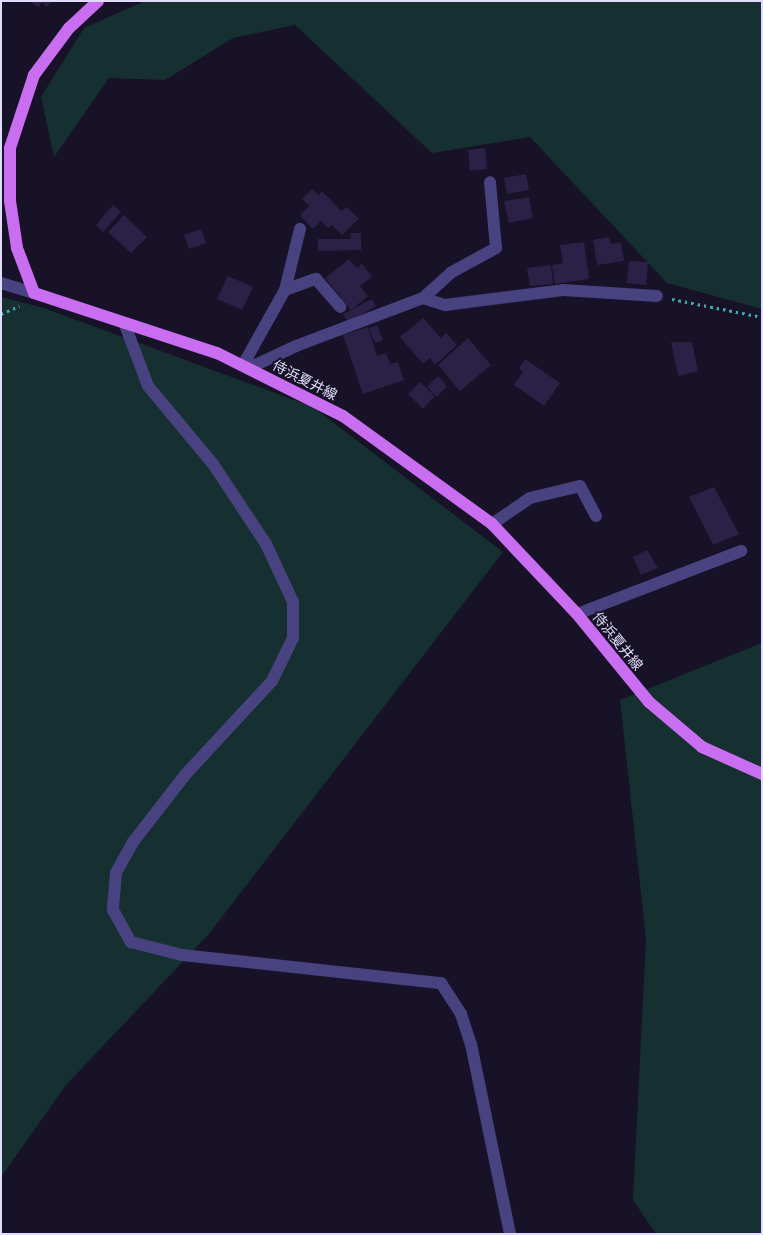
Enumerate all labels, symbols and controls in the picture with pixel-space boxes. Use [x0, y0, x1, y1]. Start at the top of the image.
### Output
street label: 侍浜夏井線 [270, 357, 340, 403]
street label: 侍浜夏井線 [589, 609, 647, 673]

